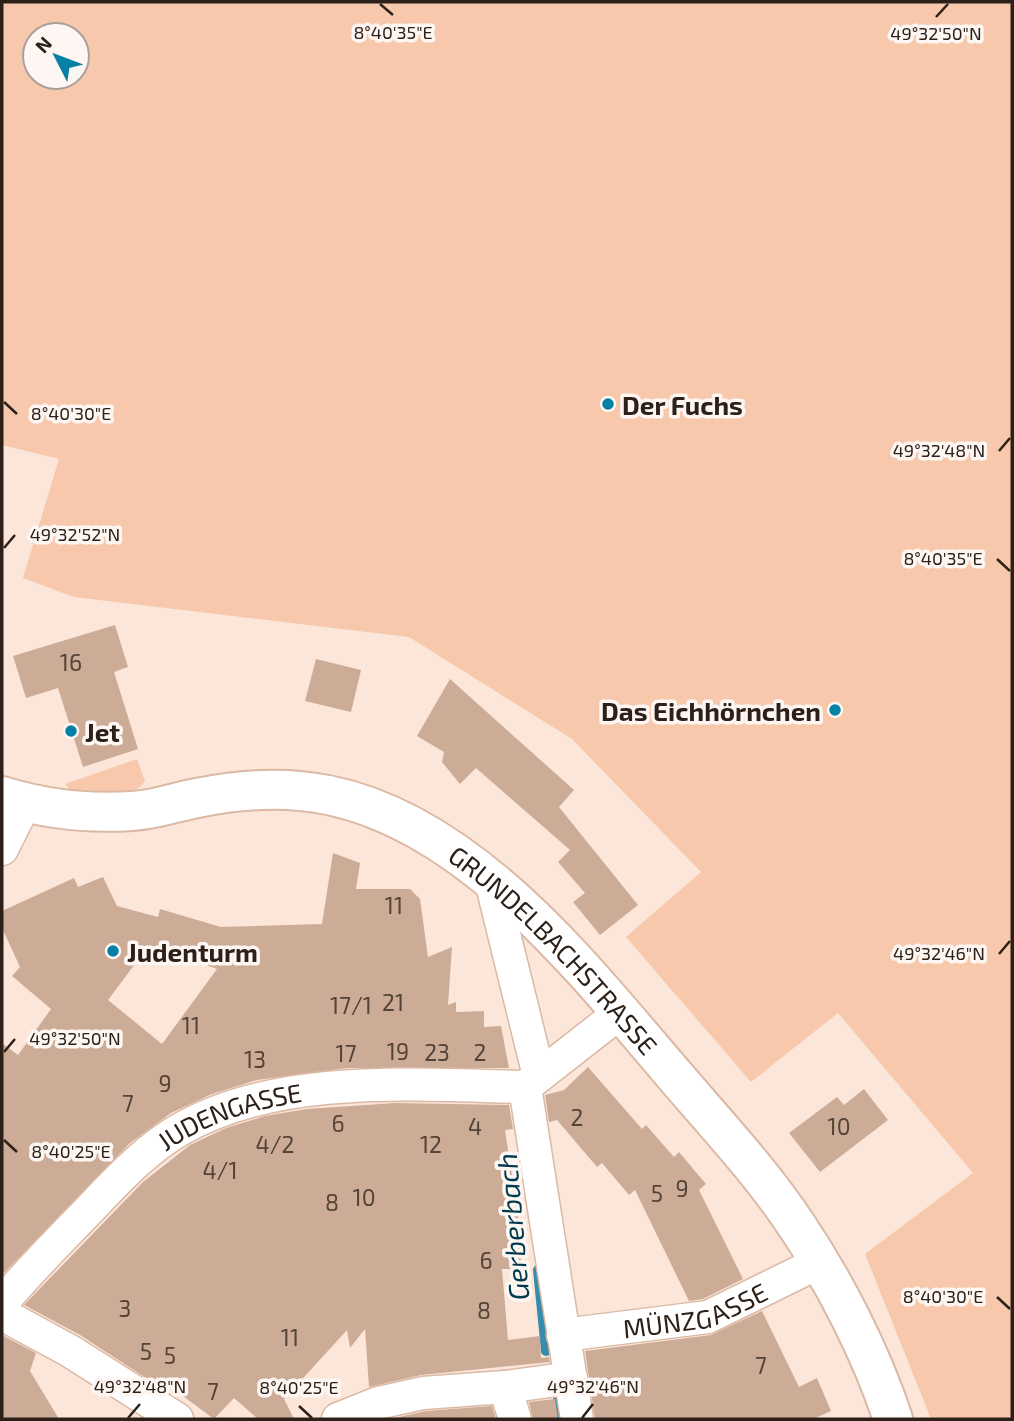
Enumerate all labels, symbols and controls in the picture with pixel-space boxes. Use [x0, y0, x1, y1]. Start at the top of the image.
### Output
north arrow [21, 21, 91, 91]
text: 8°40'35"E [353, 21, 433, 43]
text: 49°32'50"N [890, 22, 982, 44]
text: N [30, 31, 56, 57]
place label: Der Fuchs [622, 389, 743, 420]
marker: Der Fuchs [600, 396, 616, 412]
text: 8°40'30"E [31, 402, 111, 424]
text: 49°32'48"N [893, 439, 985, 461]
text: 49°32'52"N [30, 523, 120, 545]
text: 8°40'35"E [903, 547, 983, 569]
house number: 16 [60, 648, 82, 676]
place label: Das Eichhörnchen [601, 695, 821, 726]
marker: Das Eichhörnchen [827, 702, 843, 718]
place label: Jet [85, 716, 120, 747]
marker: Jet [63, 723, 79, 739]
street label: GRUNDELBACHSTRASSE [444, 838, 665, 1060]
house number: 11 [385, 891, 403, 919]
place label: Judenturm [127, 936, 258, 967]
text: 49°32'46"N [893, 942, 985, 964]
marker: Judenturm [105, 943, 121, 959]
house number: 21 [382, 988, 404, 1016]
house number: 17/1 [330, 991, 372, 1019]
house number: 11 [182, 1011, 200, 1039]
text: 49°32'50"N [29, 1027, 121, 1049]
house number: 19 [387, 1037, 409, 1065]
house number: 23 [424, 1038, 450, 1066]
house number: 2 [474, 1038, 486, 1066]
house number: 17 [336, 1039, 357, 1067]
house number: 13 [244, 1045, 266, 1073]
house number: 9 [158, 1069, 172, 1097]
street label: JUDENGASSE [150, 1076, 304, 1156]
house number: 7 [122, 1089, 134, 1117]
house number: 2 [571, 1103, 583, 1131]
house number: 6 [331, 1109, 345, 1137]
house number: 4 [468, 1112, 482, 1140]
house number: 10 [827, 1112, 851, 1140]
house number: 4/2 [256, 1130, 294, 1158]
house number: 12 [420, 1130, 442, 1158]
text: 8°40'25"E [31, 1140, 111, 1162]
water label: Gerberbach [489, 1152, 535, 1302]
house number: 4/1 [202, 1156, 238, 1184]
house number: 9 [675, 1174, 689, 1202]
house number: 5 [651, 1179, 663, 1207]
house number: 10 [352, 1183, 376, 1211]
house number: 8 [325, 1188, 339, 1216]
house number: 6 [479, 1246, 493, 1274]
street label: MÜNZGASSE [621, 1275, 772, 1343]
text: 8°40'30"E [903, 1285, 983, 1307]
house number: 3 [119, 1294, 131, 1322]
house number: 8 [477, 1296, 491, 1324]
house number: 11 [281, 1323, 299, 1351]
house number: 5 [140, 1337, 152, 1365]
house number: 5 [164, 1341, 176, 1369]
house number: 7 [755, 1351, 767, 1379]
text: 49°32'48"N [94, 1375, 186, 1397]
text: 49°32'46"N [547, 1375, 639, 1397]
text: 8°40'25"E [259, 1376, 339, 1398]
house number: 7 [207, 1377, 219, 1405]

